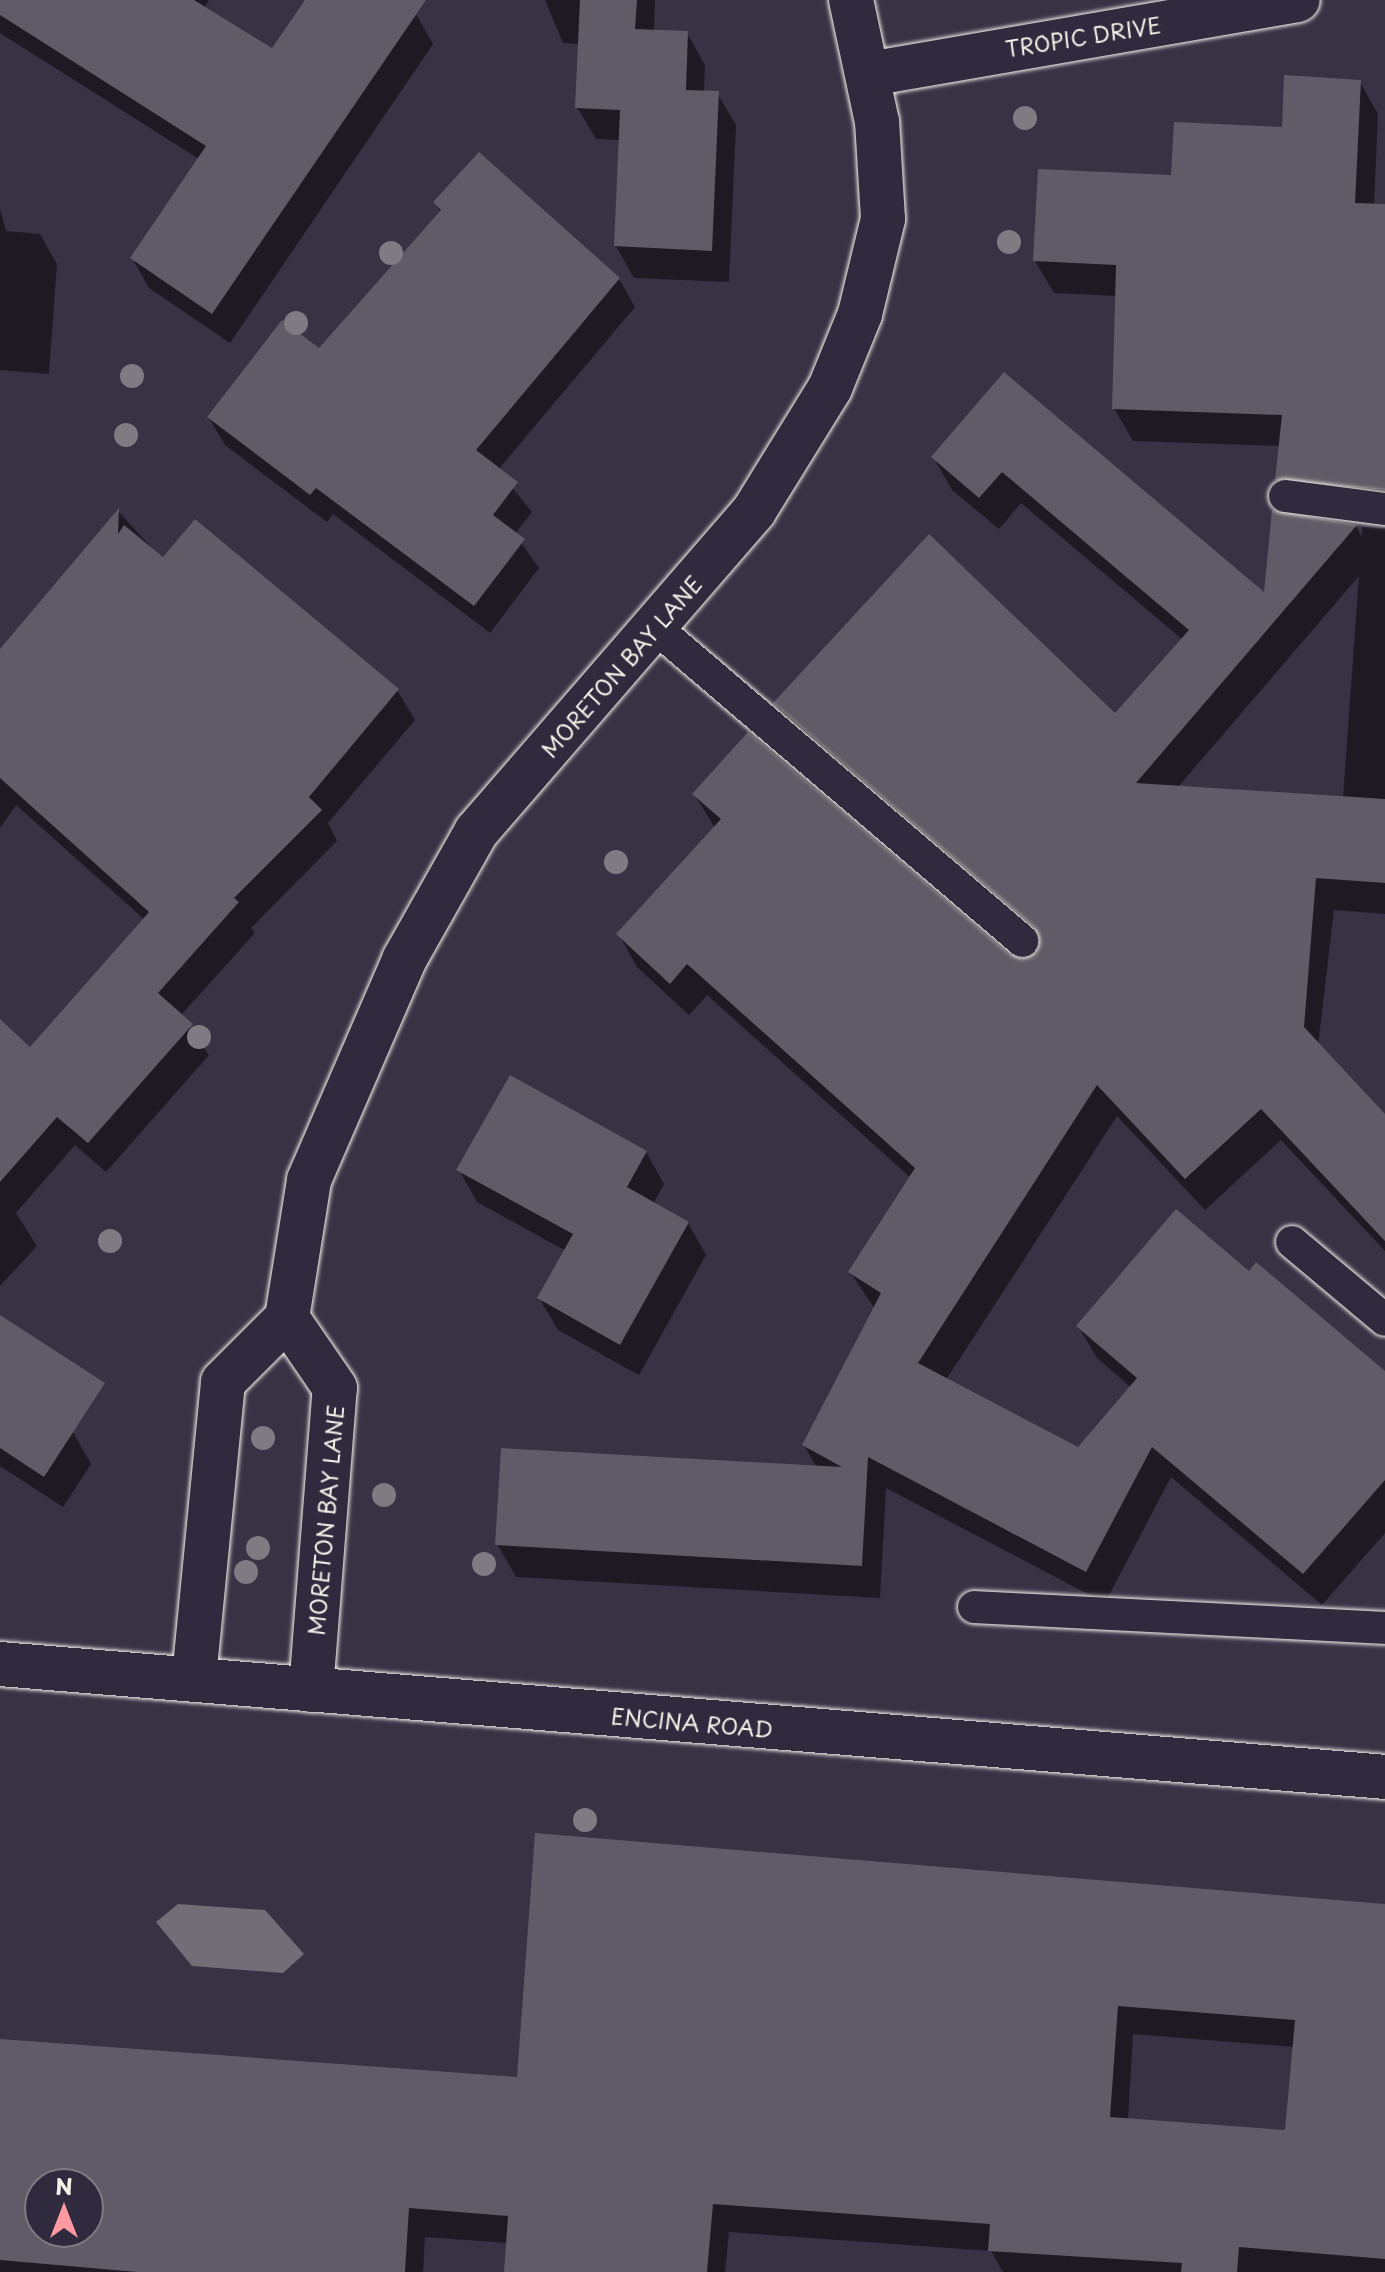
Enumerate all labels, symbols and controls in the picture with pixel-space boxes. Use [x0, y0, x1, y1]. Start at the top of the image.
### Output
street label: TROPIC DRIVE [1003, 11, 1163, 61]
street label: MORETON BAY LANE [535, 570, 707, 762]
street label: MORETON BAY LANE [302, 1403, 348, 1637]
street label: ENCINA ROAD [610, 1702, 774, 1742]
north arrow [24, 2168, 104, 2248]
text: N [55, 2169, 73, 2202]

